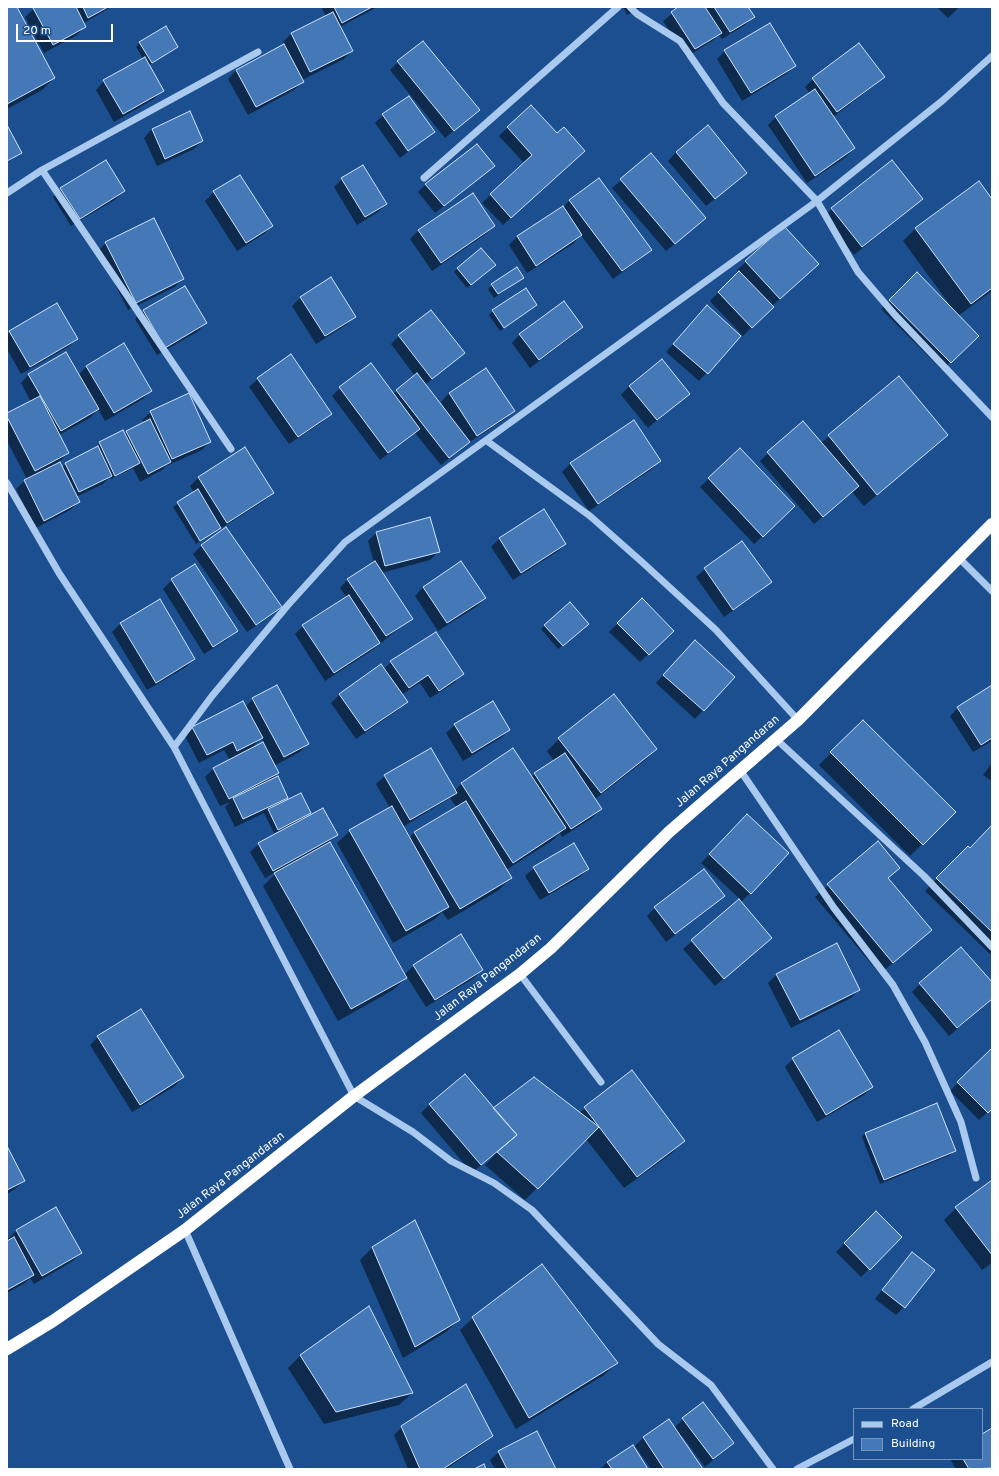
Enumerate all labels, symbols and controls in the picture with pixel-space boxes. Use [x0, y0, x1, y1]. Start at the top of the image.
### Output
scale bar [18, 16, 115, 42]
text: 20 m [23, 23, 51, 39]
street label: Jalan Raya Pangandaran [673, 713, 783, 811]
street label: Jalan Raya Pangandaran [431, 931, 545, 1025]
street label: Jalan Raya Pangandaran [174, 1129, 288, 1223]
legend [853, 1408, 983, 1460]
text: Road [891, 1416, 919, 1432]
text: Building [891, 1436, 935, 1452]

